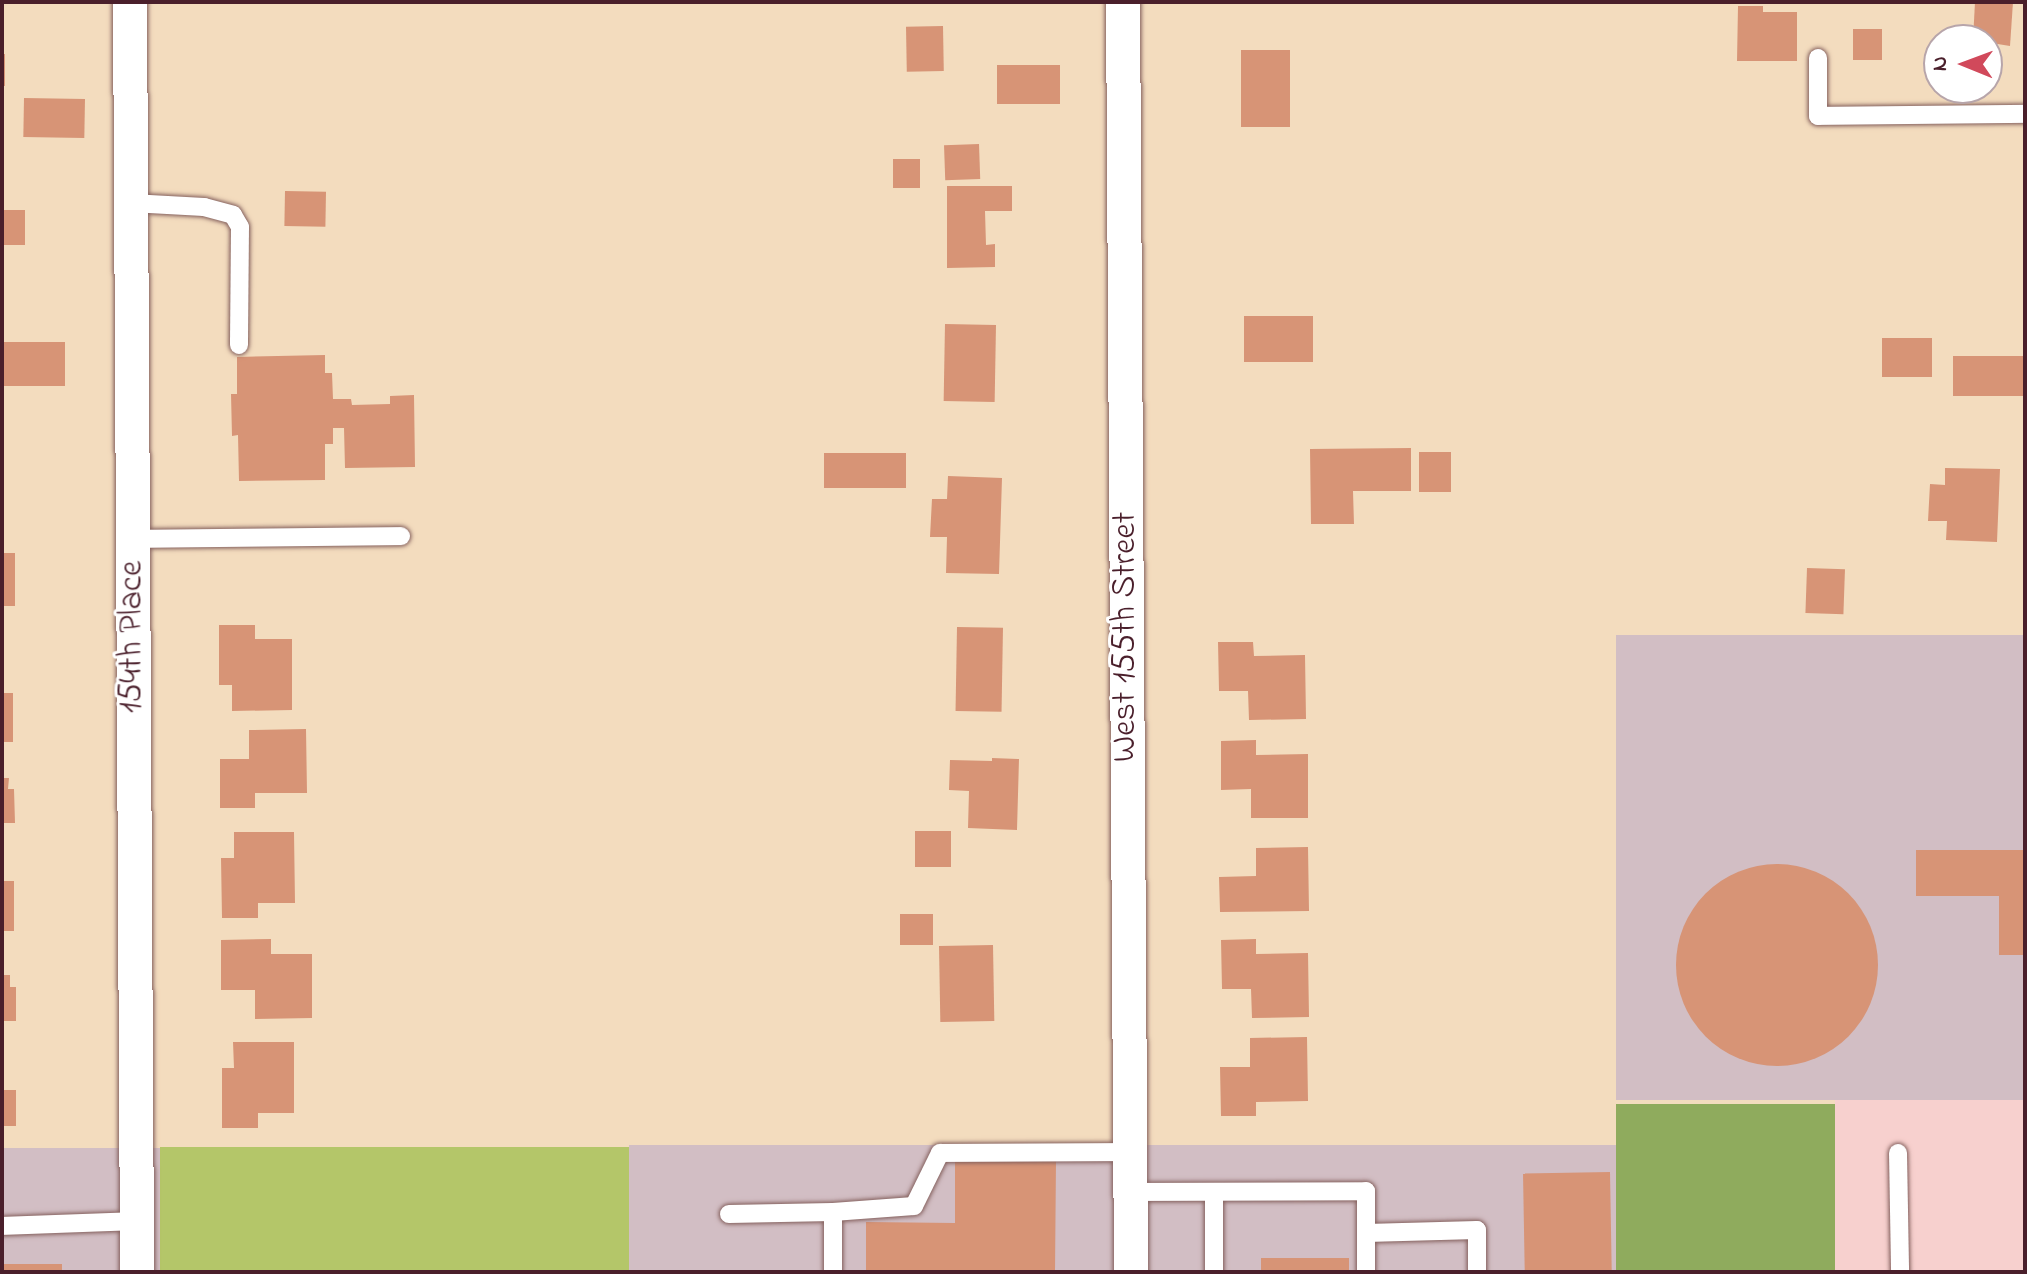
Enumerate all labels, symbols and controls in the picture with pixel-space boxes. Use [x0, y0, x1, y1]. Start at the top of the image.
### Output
north arrow [1923, 24, 2003, 104]
text: N [1925, 56, 1957, 71]
street label: West 155th Street [1107, 512, 1147, 762]
street label: 154th Place [113, 561, 153, 713]

